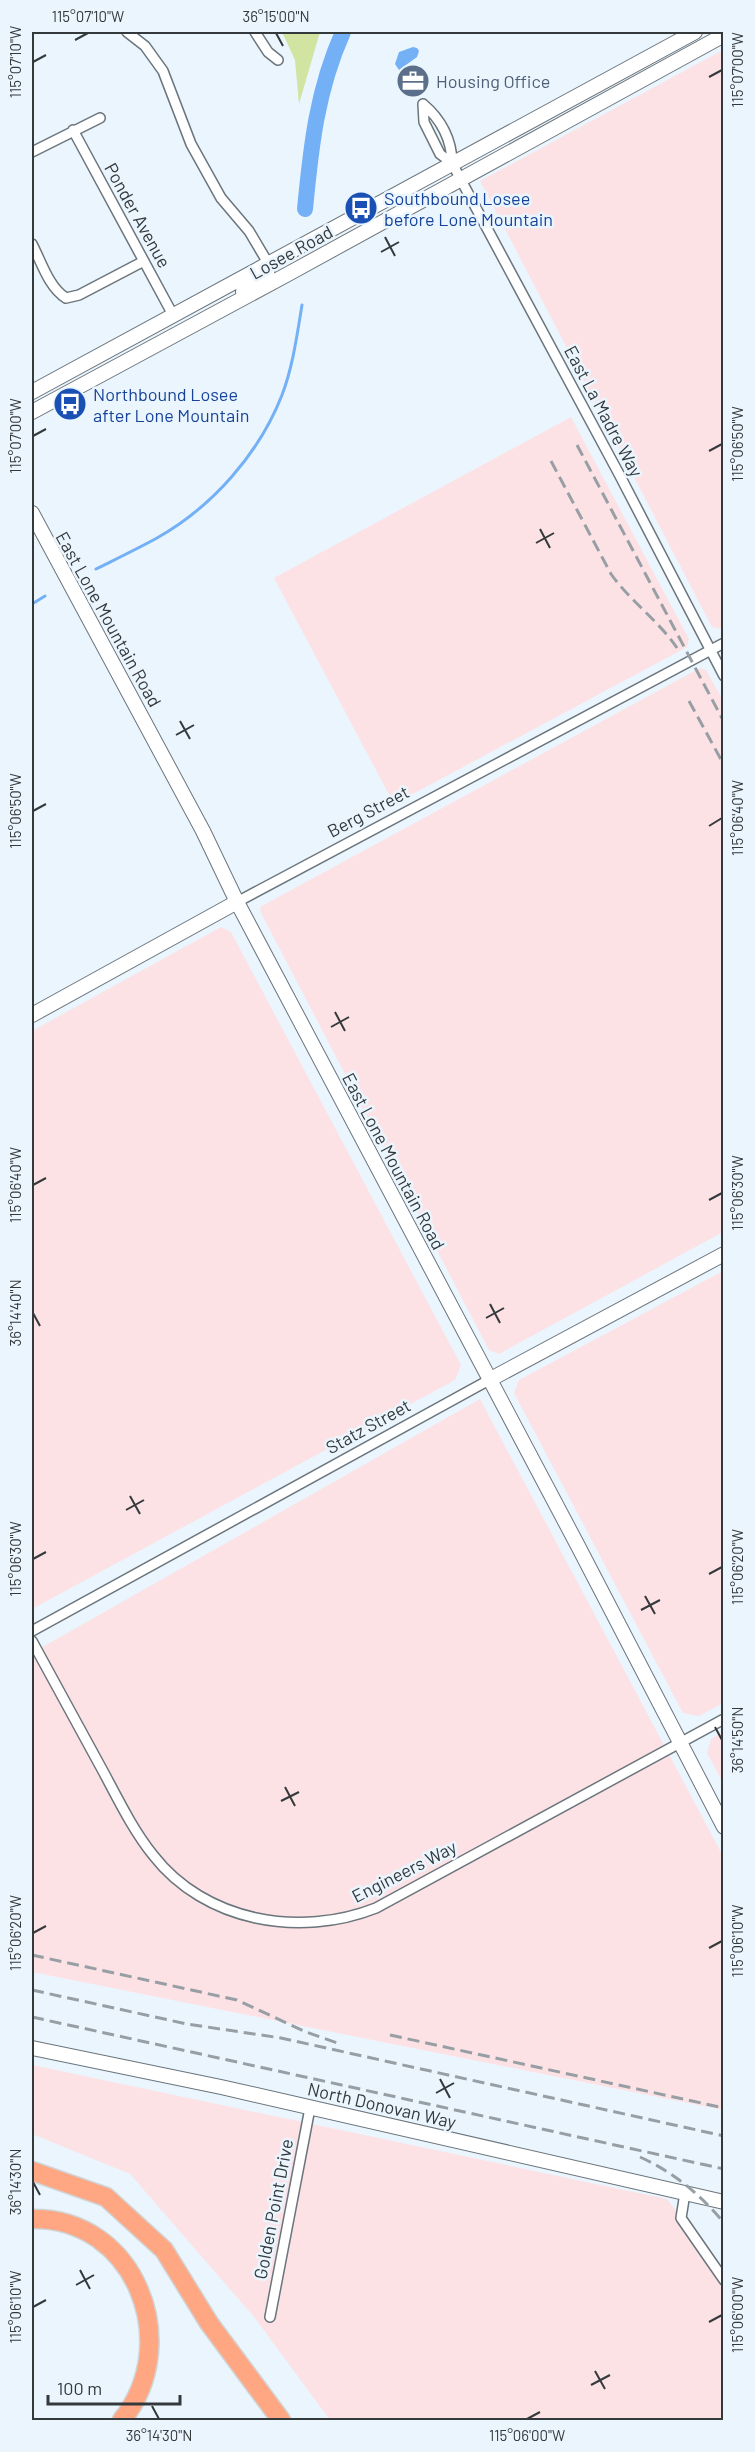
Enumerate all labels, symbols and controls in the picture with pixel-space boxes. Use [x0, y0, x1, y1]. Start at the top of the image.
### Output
text: 115°07'10"W [52, 7, 124, 25]
text: 36°15'00"N [242, 7, 310, 25]
text: 115°07'10"W [6, 26, 24, 98]
text: 115°07'00"W [728, 32, 746, 108]
office icon: Housing Office [395, 63, 431, 99]
place label: Housing Office [436, 70, 550, 92]
street label: Ponder Avenue [100, 159, 176, 271]
place label: Southbound Losee before Lone Mountain [384, 187, 553, 230]
bus stop icon: Southbound Losee before Lone Mountain [343, 190, 379, 226]
street label: Losee Road [246, 220, 336, 284]
street label: East La Madre Way [560, 341, 648, 481]
place label: Northbound Losee after Lone Mountain [93, 383, 249, 426]
bus stop icon: Northbound Losee after Lone Mountain [52, 386, 88, 422]
text: 115°07'00"W [6, 398, 24, 474]
text: 115°06'50"W [728, 406, 746, 482]
street label: East Lone Mountain Road [52, 527, 166, 711]
text: 115°06'50"W [6, 773, 24, 849]
street label: Berg Street [323, 780, 413, 842]
text: 115°06'40"W [728, 780, 746, 856]
street label: East Lone Mountain Road [338, 1069, 450, 1253]
text: 115°06'40"W [6, 1147, 24, 1223]
text: 115°06'30"W [728, 1155, 746, 1231]
text: 36°14'40"N [6, 1279, 24, 1347]
street label: Statz Street [322, 1394, 414, 1458]
text: 115°06'30"W [6, 1521, 24, 1597]
text: 115°06'20"W [728, 1529, 746, 1605]
text: 36°14'50"N [728, 1707, 746, 1773]
street label: Engineers Way [348, 1835, 460, 1907]
text: 115°06'20"W [6, 1895, 24, 1971]
text: 115°06'10"W [728, 1905, 746, 1978]
street label: North Donovan Way [306, 2077, 458, 2133]
street label: Golden Point Drive [249, 2137, 297, 2281]
text: 36°14'30"N [6, 2149, 24, 2215]
text: 115°06'10"W [6, 2271, 24, 2344]
text: 115°06'00"W [728, 2277, 746, 2353]
scale bar [48, 2368, 180, 2406]
text: 100 m [57, 2377, 102, 2399]
text: 36°14'30"N [126, 2426, 192, 2444]
text: 115°06'00"W [489, 2426, 565, 2444]

